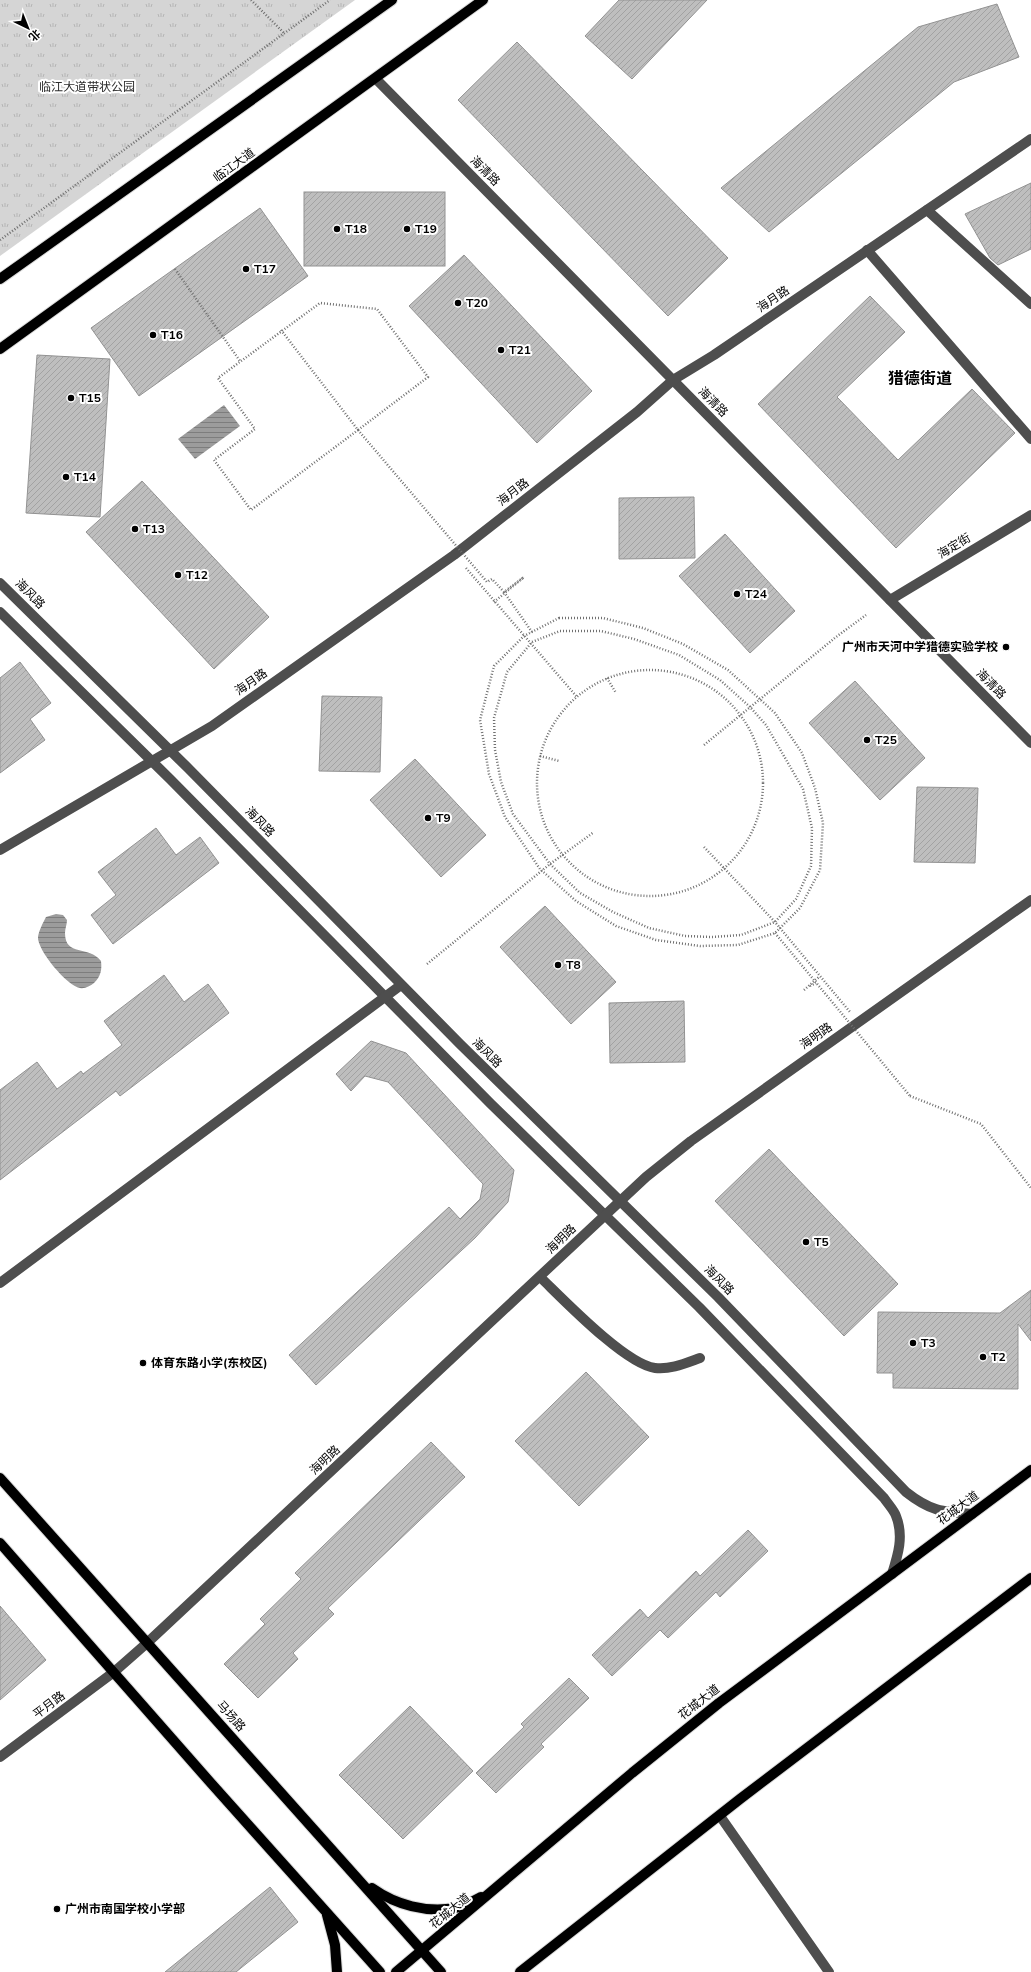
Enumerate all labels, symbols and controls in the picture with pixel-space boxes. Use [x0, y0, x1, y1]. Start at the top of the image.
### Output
north arrow [8, 8, 48, 48]
text: 北 [25, 26, 44, 44]
park label: 临江大道带状公园 [39, 79, 135, 95]
street label: 临江大道 [210, 144, 258, 186]
street label: 海清路 [467, 153, 503, 189]
place label: T18 [345, 221, 367, 237]
place label: T19 [415, 221, 437, 237]
marker: T18 [332, 224, 342, 234]
marker: T19 [402, 224, 412, 234]
place label: T17 [254, 261, 276, 277]
marker: T17 [241, 264, 251, 274]
street label: 海月路 [754, 282, 792, 316]
place label: T20 [466, 295, 488, 311]
marker: T20 [453, 298, 463, 308]
place label: T16 [161, 327, 183, 343]
marker: T16 [148, 330, 158, 340]
place label: T21 [509, 342, 531, 358]
marker: T21 [496, 345, 506, 355]
district label: 猎德街道 [888, 368, 952, 390]
street label: 海清路 [695, 384, 731, 420]
place label: T15 [79, 390, 101, 406]
marker: T15 [66, 393, 76, 403]
place label: T14 [74, 469, 96, 485]
marker: T14 [61, 472, 71, 482]
street label: 海月路 [494, 475, 532, 509]
place label: T13 [143, 521, 165, 537]
marker: T13 [130, 524, 140, 534]
street label: 海定街 [934, 530, 974, 562]
place label: T12 [186, 567, 208, 583]
marker: T12 [173, 570, 183, 580]
street label: 海风路 [12, 576, 48, 612]
place label: T24 [745, 586, 767, 602]
marker: T24 [732, 589, 742, 599]
place label: 广州市天河中学猎德实验学校 [842, 639, 998, 655]
marker: 广州市天河中学猎德实验学校 [1001, 642, 1011, 652]
street label: 海月路 [232, 665, 270, 699]
street label: 海清路 [973, 666, 1009, 702]
place label: T25 [875, 732, 897, 748]
marker: T25 [862, 735, 872, 745]
street label: 海风路 [242, 803, 278, 841]
place label: T9 [436, 810, 451, 826]
marker: T9 [423, 813, 433, 823]
place label: T8 [566, 957, 581, 973]
marker: T8 [553, 960, 563, 970]
street label: 海明路 [797, 1019, 835, 1053]
street label: 海风路 [469, 1035, 505, 1071]
street label: 海明路 [542, 1221, 580, 1257]
place label: T5 [814, 1234, 829, 1250]
marker: T5 [801, 1237, 811, 1247]
street label: 海风路 [701, 1262, 737, 1298]
place label: T3 [921, 1335, 936, 1351]
marker: T3 [908, 1338, 918, 1348]
place label: T2 [991, 1349, 1006, 1365]
marker: T2 [978, 1352, 988, 1362]
place label: 体育东路小学(东校区) [151, 1355, 268, 1371]
marker: 体育东路小学(东校区) [138, 1358, 148, 1368]
street label: 海明路 [306, 1442, 344, 1478]
street label: 花城大道 [934, 1487, 982, 1529]
street label: 花城大道 [675, 1681, 723, 1723]
street label: 平月路 [30, 1688, 68, 1722]
street label: 马场路 [213, 1697, 249, 1735]
street label: 花城大道 [426, 1890, 474, 1932]
place label: 广州市南国学校小学部 [65, 1901, 185, 1917]
marker: 广州市南国学校小学部 [52, 1904, 62, 1914]

